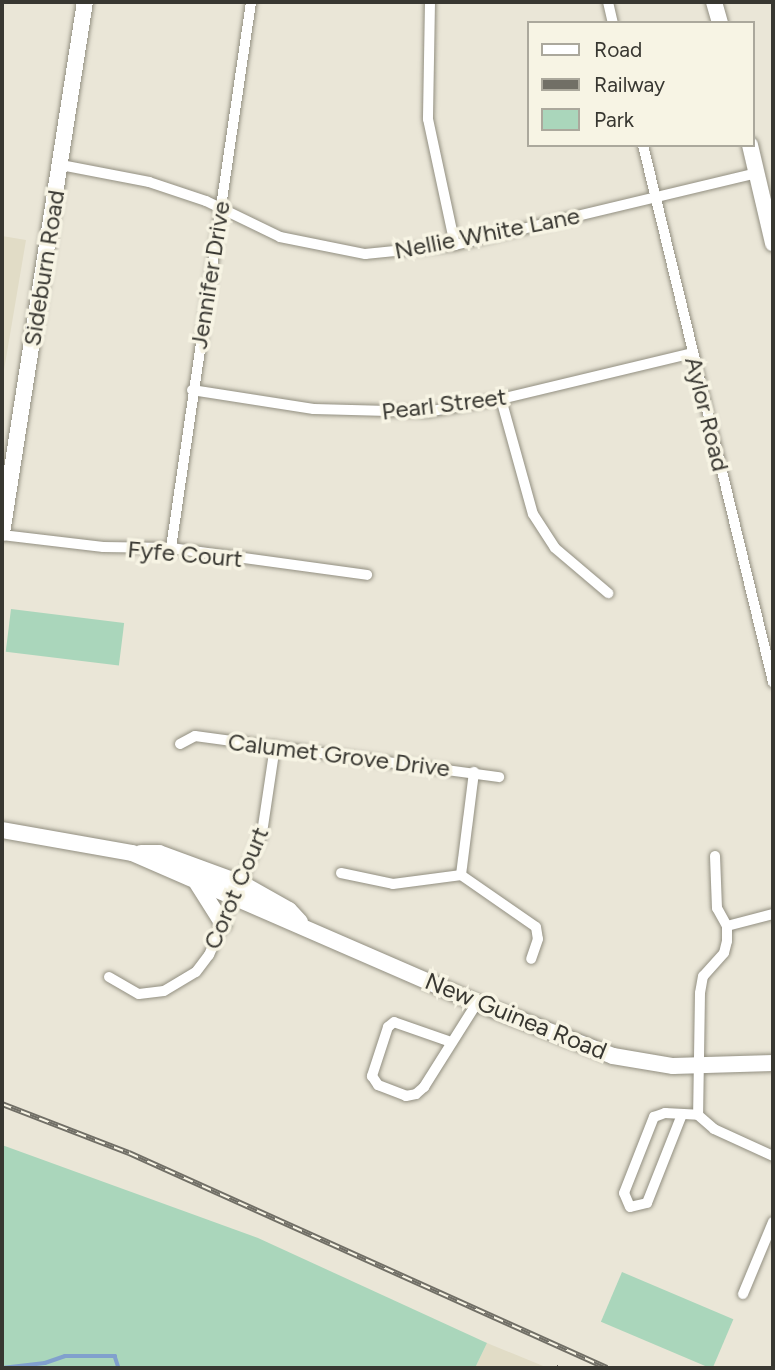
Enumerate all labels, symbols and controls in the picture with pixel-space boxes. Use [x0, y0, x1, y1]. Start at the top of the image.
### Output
legend [526, 21, 754, 147]
text: Road [594, 37, 642, 62]
text: Railway [594, 72, 665, 97]
text: Park [594, 107, 634, 132]
street label: Sideburn Road [17, 188, 71, 348]
street label: Jennifer Drive [184, 199, 236, 351]
street label: Nellie White Lane [392, 201, 582, 265]
street label: Aylor Road [679, 354, 735, 474]
street label: Pearl Street [380, 382, 508, 426]
street label: Fyfe Court [126, 535, 244, 573]
street label: Calumet Grove Drive [226, 727, 452, 783]
street label: Corot Court [197, 823, 275, 953]
street label: New Guinea Road [421, 966, 611, 1066]

